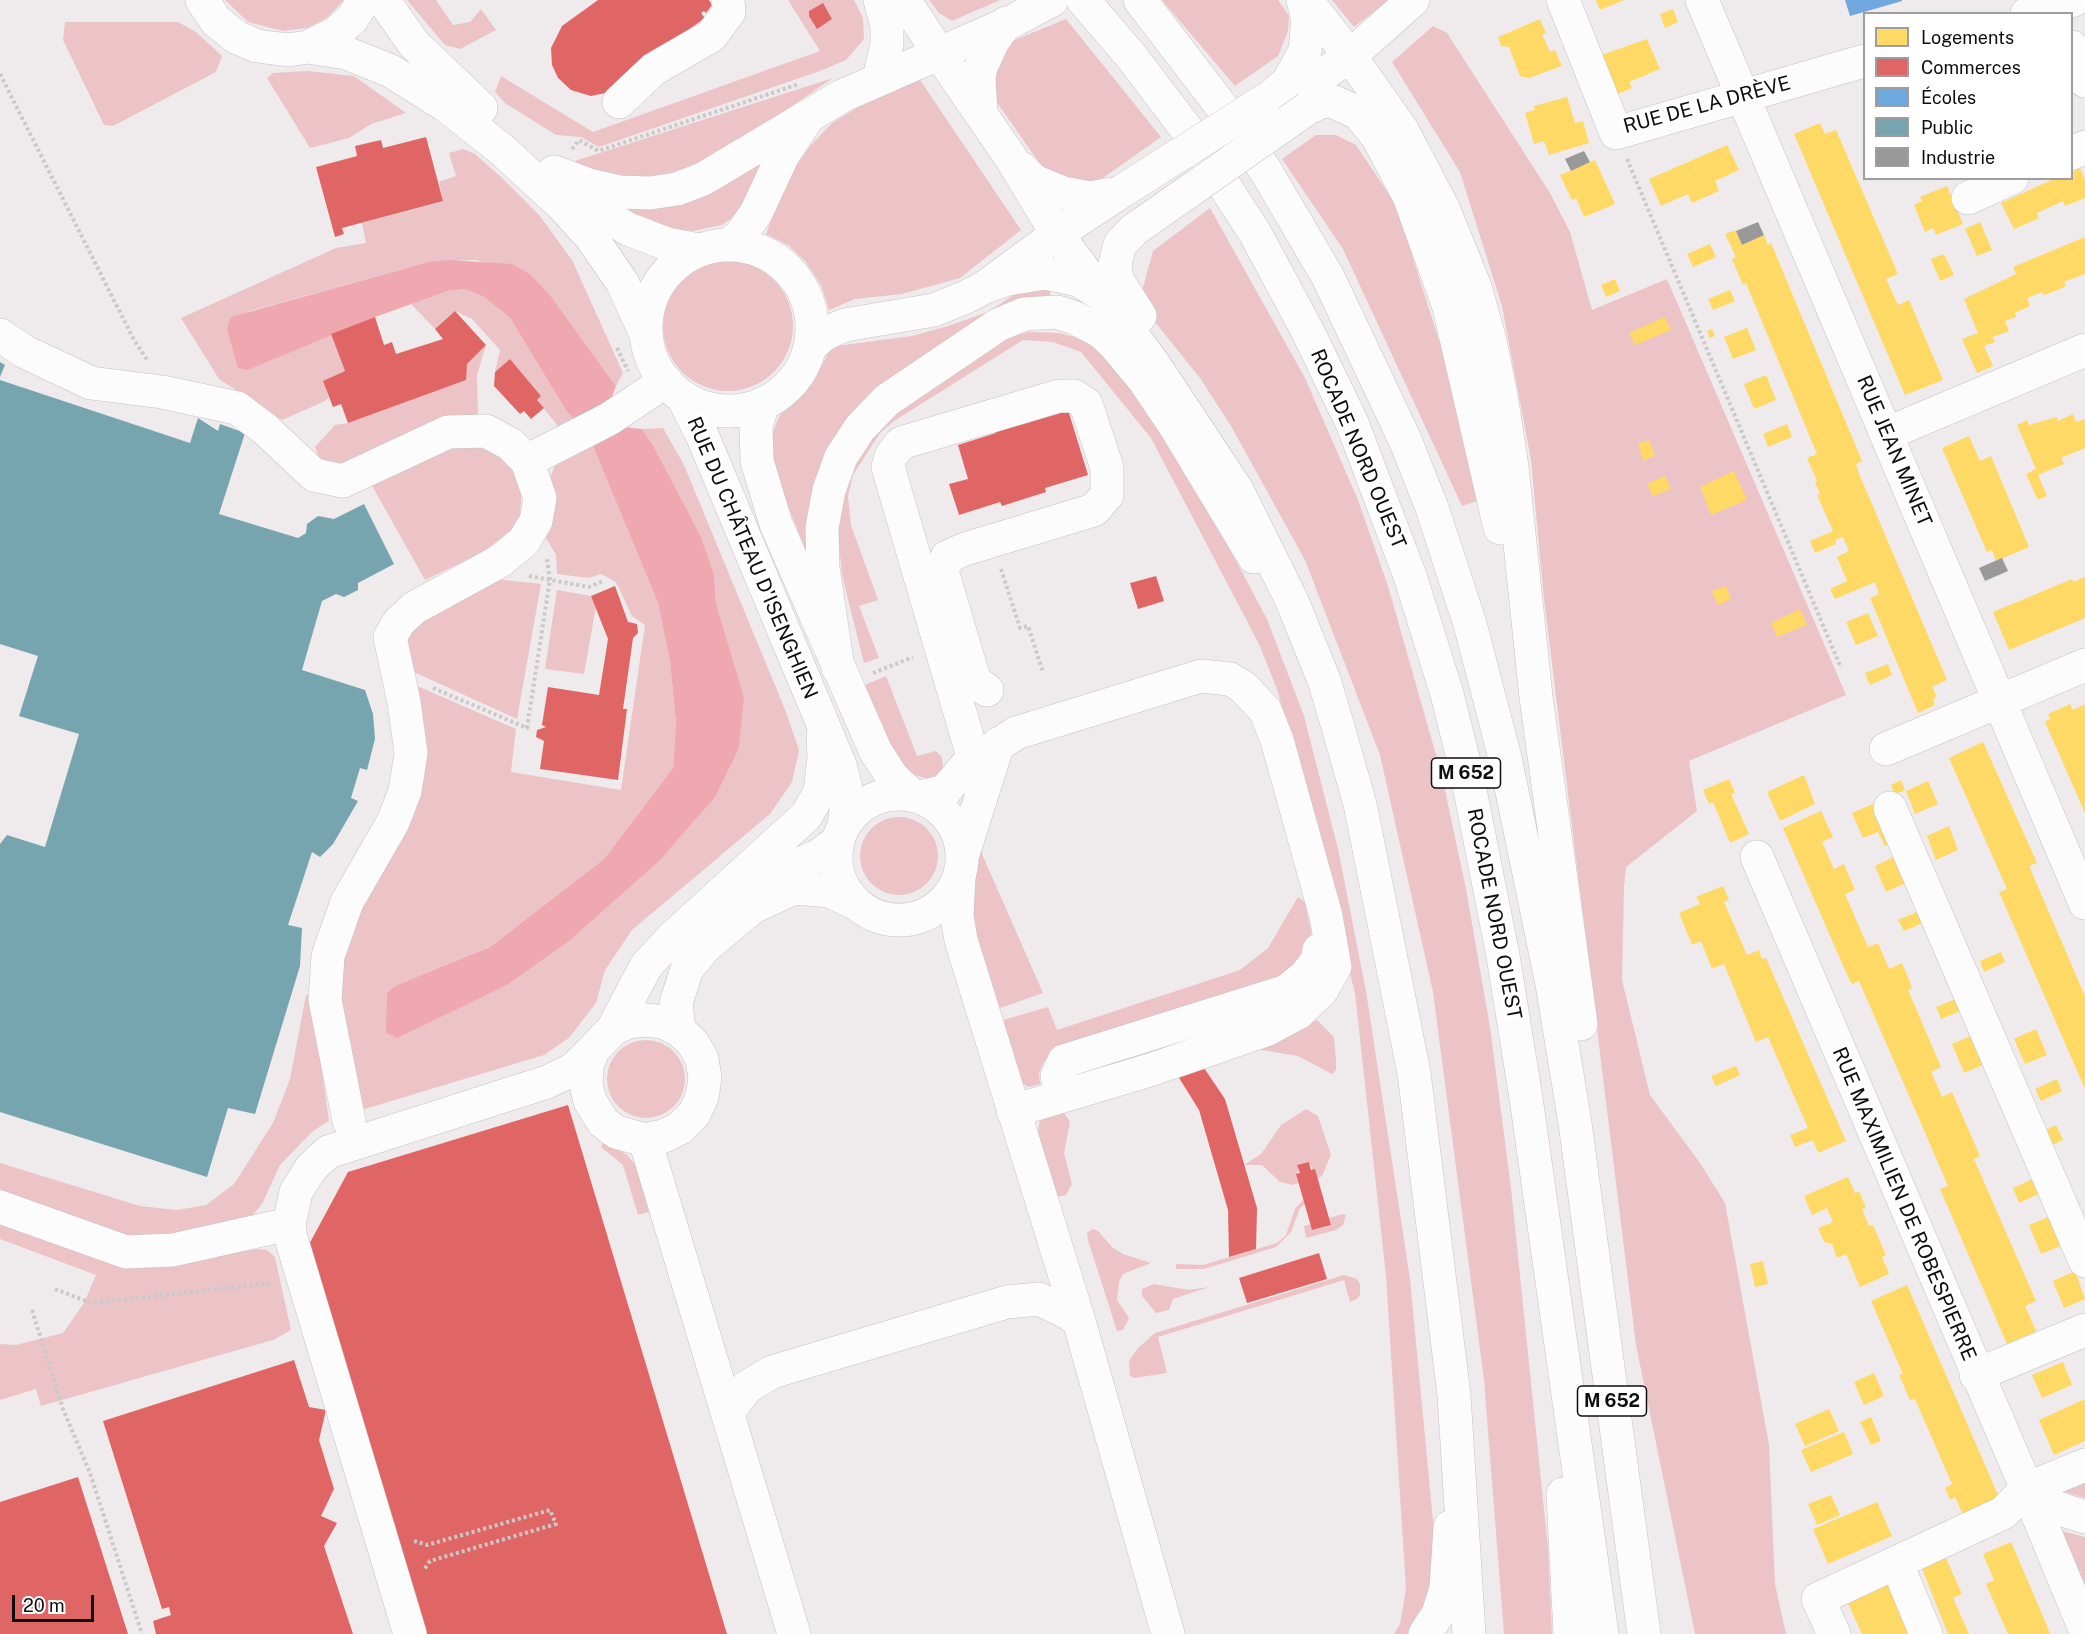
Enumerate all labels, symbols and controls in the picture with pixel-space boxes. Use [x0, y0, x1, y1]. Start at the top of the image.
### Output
legend [1863, 12, 2073, 180]
text: Logements [1921, 27, 2014, 48]
text: Commerces [1921, 57, 2021, 78]
street label: RUE DE LA DRÈVE [1621, 71, 1793, 139]
text: Écoles [1921, 87, 1976, 108]
text: Public [1921, 117, 1973, 138]
text: Industrie [1921, 147, 1995, 168]
street label: ROCADE NORD OUEST [1305, 346, 1411, 552]
street label: RUE JEAN MINET [1851, 372, 1937, 530]
street label: RUE DU CHÂTEAU D'ISENGHIEN [682, 413, 822, 703]
road number: M 652 [1432, 758, 1500, 788]
street label: ROCADE NORD OUEST [1462, 806, 1526, 1022]
street label: RUE MAXIMILIEN DE ROBESPIERRE [1827, 1044, 1981, 1364]
road number: M 652 [1578, 1386, 1646, 1416]
scale bar [15, 1583, 98, 1621]
text: 20 m [23, 1595, 65, 1616]

